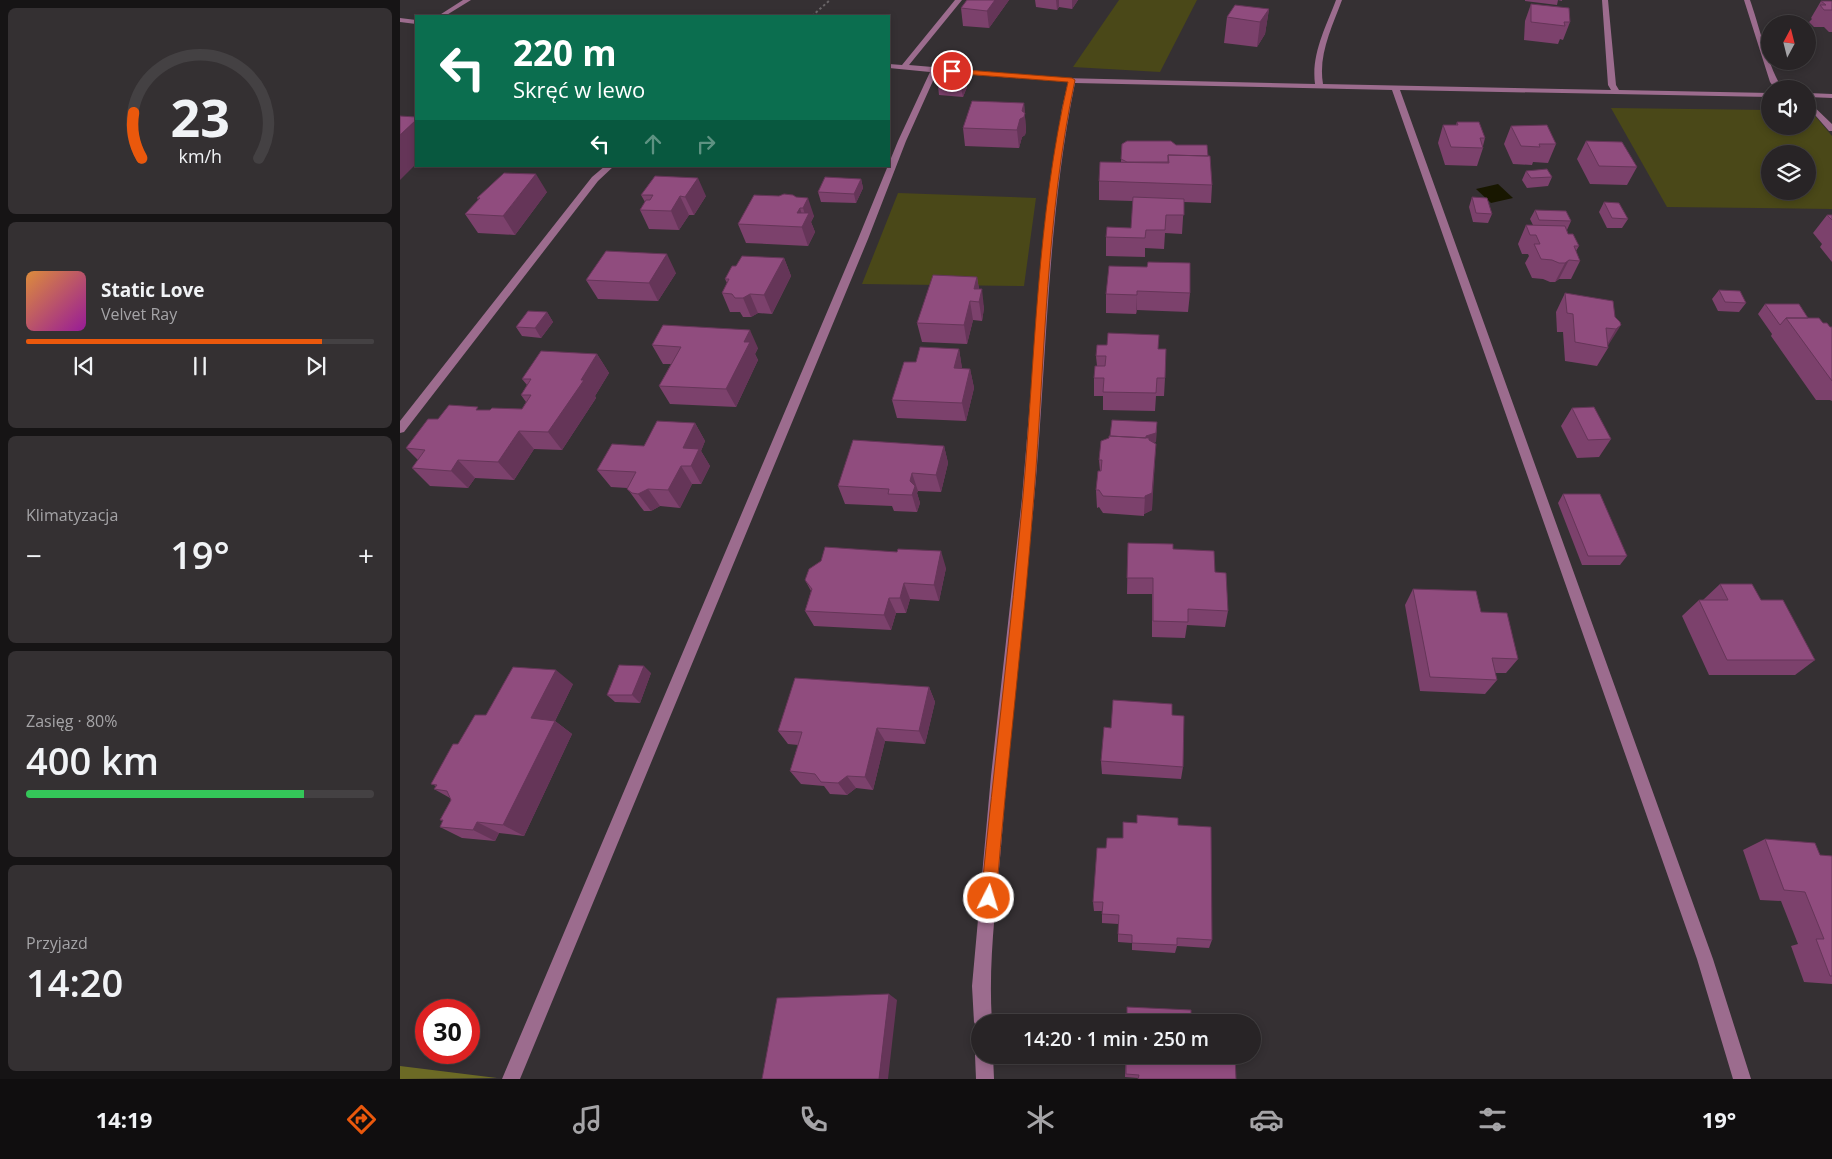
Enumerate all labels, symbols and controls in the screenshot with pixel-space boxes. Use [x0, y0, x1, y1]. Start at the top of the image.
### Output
north arrow [1761, 15, 1816, 70]
map controls [1761, 15, 1816, 200]
text: 220 m [513, 29, 617, 76]
icon: left [430, 35, 495, 100]
pin [931, 50, 973, 92]
icon: arrive [938, 57, 966, 85]
text: Skręć w lewo [513, 74, 645, 104]
button: sound [1761, 80, 1816, 135]
text: 23 [170, 81, 230, 152]
icon: left [586, 130, 614, 158]
icon: ahead [639, 130, 667, 158]
icon: right [692, 130, 720, 158]
text: km/h [178, 144, 222, 168]
button: layers [1761, 145, 1816, 200]
text: Static Love [101, 277, 204, 303]
text: Velvet Ray [101, 303, 177, 325]
icon: previous [70, 352, 98, 380]
icon: pause [186, 352, 214, 380]
icon: next [302, 352, 330, 380]
text: Klimatyzacja [26, 504, 118, 526]
text: 19° [170, 528, 230, 580]
text: − [26, 536, 42, 574]
text: + [358, 536, 374, 574]
text: Zasięg · 80% [26, 710, 117, 732]
text: 400 km [26, 734, 159, 786]
position arrow [962, 871, 1014, 923]
text: Przyjazd [26, 932, 88, 954]
text: 14:20 [26, 956, 123, 1008]
speed limit sign: 30 [415, 999, 480, 1064]
text: 14:20 · 1 min · 250 m [1023, 1026, 1209, 1052]
icon: directions [344, 1102, 379, 1137]
icon: music [570, 1102, 605, 1137]
icon: phone [796, 1102, 831, 1137]
icon: climate [1023, 1102, 1058, 1137]
icon: car [1249, 1102, 1284, 1137]
icon: filters [1475, 1102, 1510, 1137]
text: 14:19 [96, 1104, 152, 1134]
text: 19° [1702, 1104, 1736, 1134]

